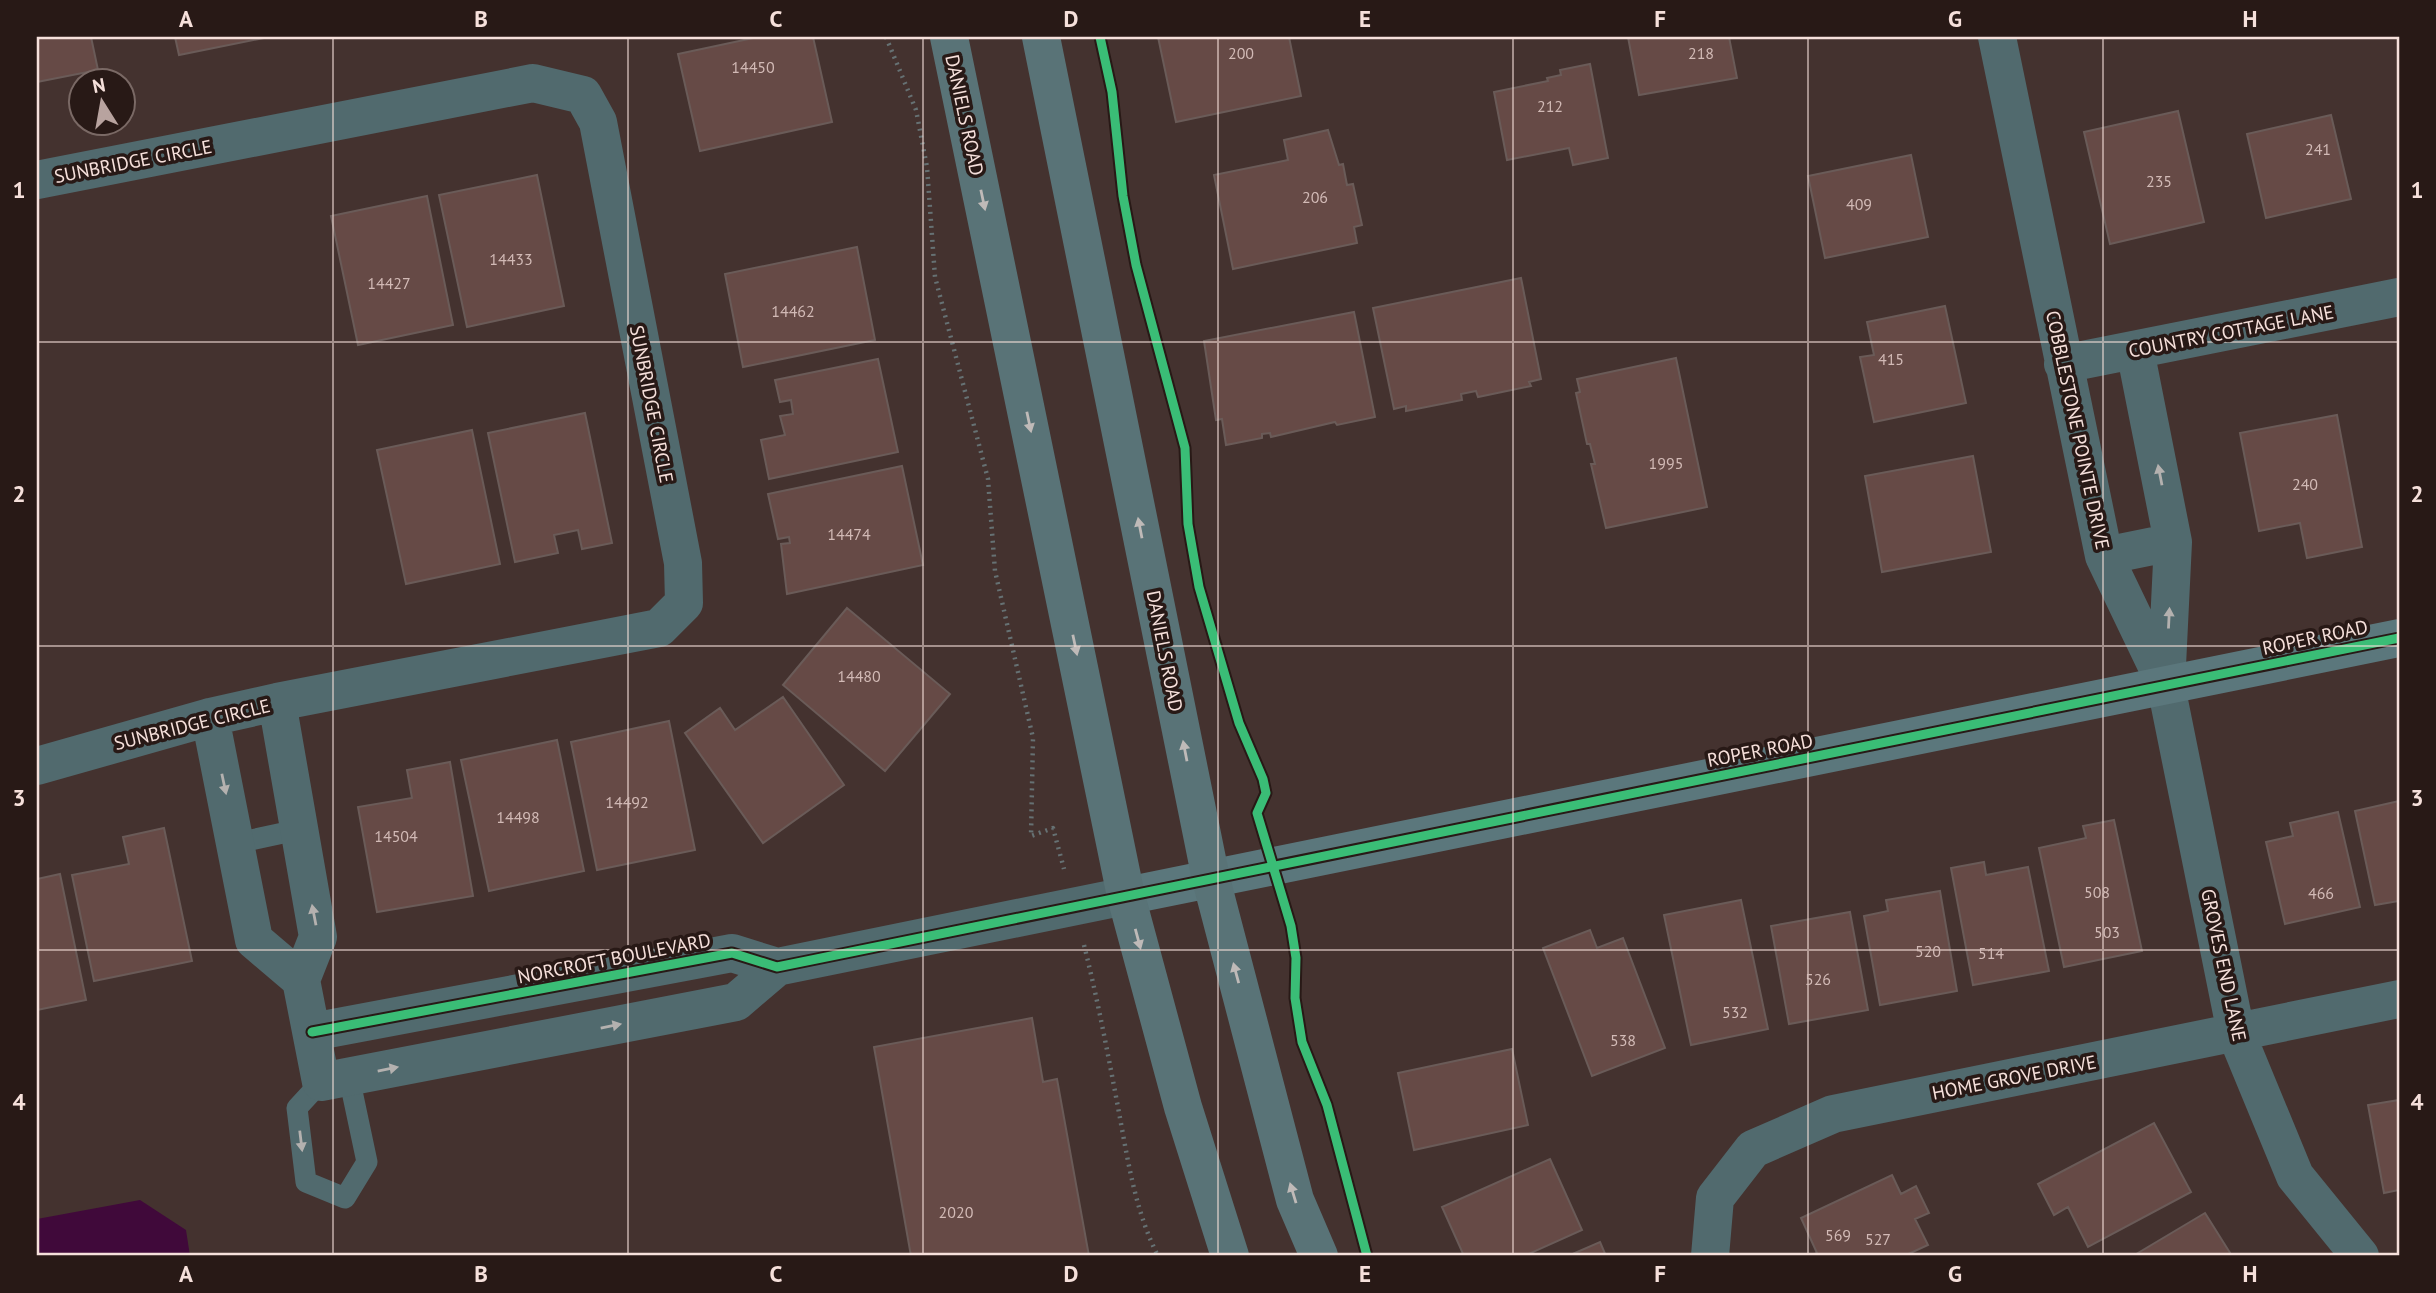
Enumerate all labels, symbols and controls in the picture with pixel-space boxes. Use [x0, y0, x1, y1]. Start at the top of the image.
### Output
text: A [179, 4, 193, 33]
text: B [474, 4, 488, 33]
text: C [770, 4, 783, 33]
text: D [1064, 4, 1078, 33]
text: E [1359, 4, 1371, 33]
text: F [1654, 4, 1666, 33]
text: G [1948, 4, 1962, 33]
text: H [2243, 4, 2257, 33]
house number: 200 [1228, 43, 1254, 63]
house number: 218 [1688, 43, 1714, 63]
street label: DANIELS ROAD [940, 52, 990, 178]
house number: 14450 [731, 57, 775, 77]
north arrow [66, 66, 136, 136]
text: N [90, 72, 107, 98]
house number: 212 [1537, 96, 1563, 116]
street label: SUNBRIDGE CIRCLE [52, 134, 214, 188]
house number: 241 [2305, 139, 2331, 159]
house number: 235 [2146, 171, 2172, 191]
text: 1 [12, 175, 26, 204]
text: 1 [2410, 175, 2424, 204]
house number: 206 [1302, 187, 1328, 207]
one-way arrow [977, 189, 988, 211]
house number: 409 [1846, 194, 1872, 214]
house number: 14433 [489, 249, 533, 269]
house number: 14427 [367, 273, 411, 293]
street label: COUNTRY COTTAGE LANE [2126, 299, 2336, 363]
house number: 14462 [771, 301, 815, 321]
street label: COBBLESTONE POINTE DRIVE [2041, 308, 2115, 552]
street label: SUNBRIDGE CIRCLE [625, 323, 679, 485]
house number: 415 [1878, 349, 1904, 369]
one-way arrow [1023, 411, 1034, 433]
house number: 1995 [1649, 453, 1683, 473]
one-way arrow [2154, 464, 2165, 486]
house number: 240 [2292, 474, 2318, 494]
text: 2 [12, 479, 26, 508]
text: 2 [2410, 479, 2424, 508]
one-way arrow [1135, 517, 1146, 539]
house number: 14474 [827, 524, 871, 544]
street label: DANIELS ROAD [1141, 588, 1189, 714]
one-way arrow [2164, 606, 2175, 628]
street label: ROPER ROAD [2260, 614, 2370, 660]
one-way arrow [1069, 634, 1080, 656]
house number: 14480 [837, 666, 881, 686]
street label: SUNBRIDGE CIRCLE [111, 693, 273, 755]
street label: ROPER ROAD [1705, 728, 1815, 772]
one-way arrow [1180, 740, 1191, 762]
one-way arrow [218, 773, 229, 795]
text: 3 [12, 783, 26, 812]
text: 3 [2410, 783, 2424, 812]
house number: 14492 [605, 792, 649, 812]
house number: 14498 [496, 807, 540, 827]
house number: 14504 [374, 826, 418, 846]
house number: 508 [2084, 882, 2110, 902]
house number: 466 [2308, 883, 2334, 903]
street label: GROVES END LANE [2196, 887, 2252, 1043]
one-way arrow [308, 904, 319, 926]
house number: 503 [2094, 922, 2120, 942]
street label: NORCROFT BOULEVARD [515, 927, 713, 989]
one-way arrow [1133, 929, 1144, 951]
house number: 520 [1915, 941, 1941, 961]
house number: 514 [1978, 943, 2004, 963]
one-way arrow [1230, 962, 1240, 983]
house number: 526 [1805, 969, 1831, 989]
house number: 532 [1722, 1002, 1748, 1022]
one-way arrow [600, 1020, 622, 1031]
house number: 538 [1610, 1030, 1636, 1050]
street label: HOME GROVE DRIVE [1930, 1049, 2098, 1105]
one-way arrow [377, 1064, 399, 1075]
text: 4 [12, 1087, 26, 1116]
text: 4 [2410, 1087, 2424, 1116]
one-way arrow [295, 1130, 306, 1152]
one-way arrow [1288, 1183, 1298, 1204]
house number: 2020 [939, 1202, 974, 1222]
house number: 569 [1825, 1225, 1851, 1245]
house number: 527 [1865, 1229, 1891, 1249]
text: A [179, 1259, 193, 1288]
text: B [474, 1259, 488, 1288]
text: C [770, 1259, 783, 1288]
text: D [1064, 1259, 1078, 1288]
text: E [1359, 1259, 1371, 1288]
text: F [1654, 1259, 1666, 1288]
text: G [1948, 1259, 1962, 1288]
text: H [2243, 1259, 2257, 1288]

